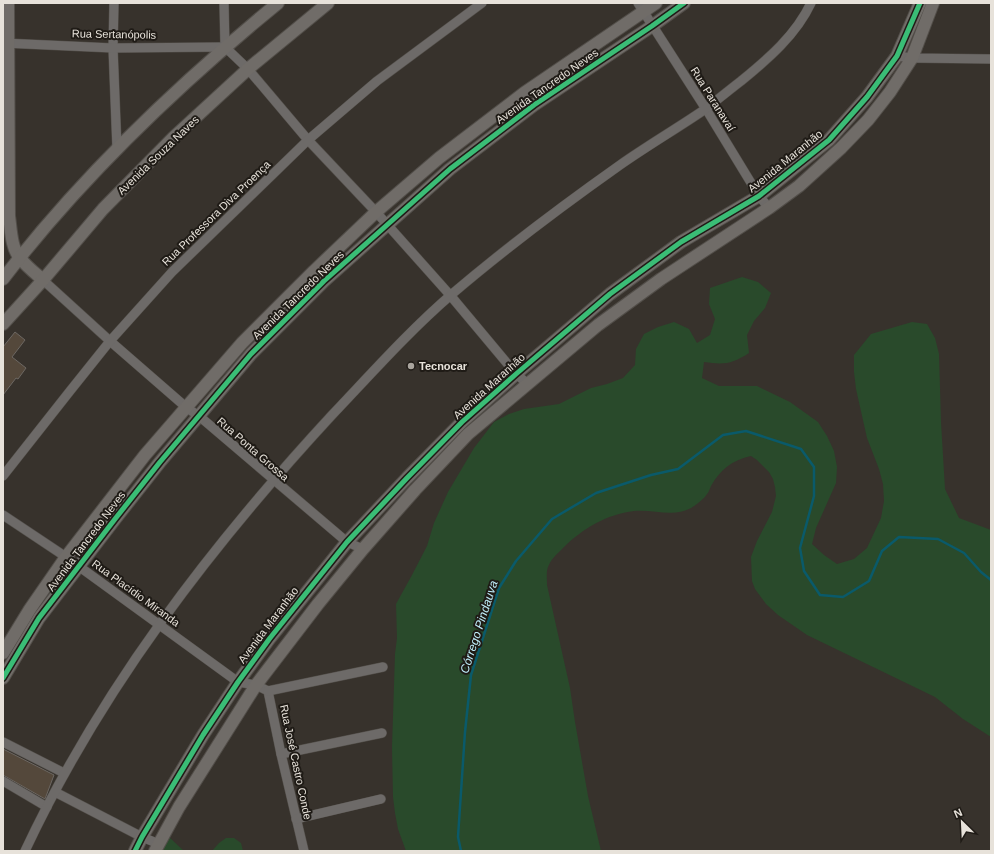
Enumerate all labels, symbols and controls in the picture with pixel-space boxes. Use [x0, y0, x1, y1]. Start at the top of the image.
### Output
street label: Rua Sertanópolis [72, 27, 157, 41]
street label: Avenida Tancredo Neves [494, 46, 601, 126]
street label: Rua Paranavaí [688, 65, 738, 133]
street label: Avenida Souza Naves [115, 113, 201, 197]
street label: Avenida Maranhão [745, 127, 825, 195]
street label: Rua Professora Diva Proença [159, 158, 273, 268]
street label: Avenida Tancredo Neves [250, 248, 346, 342]
street label: Avenida Maranhão [451, 351, 527, 421]
place label: Tecnocar [419, 360, 468, 372]
marker: Tecnocar [406, 361, 416, 371]
street label: Rua Ponta Grossa [215, 415, 292, 484]
street label: Avenida Tancredo Neves [45, 488, 128, 593]
street label: Rua Placídio Miranda [90, 557, 183, 629]
water label: Córrego Pindauva [457, 579, 501, 675]
street label: Avenida Maranhão [235, 585, 301, 665]
street label: Rua José Castro Conde [278, 703, 314, 821]
north arrow [942, 802, 982, 842]
text: N [952, 806, 964, 820]

